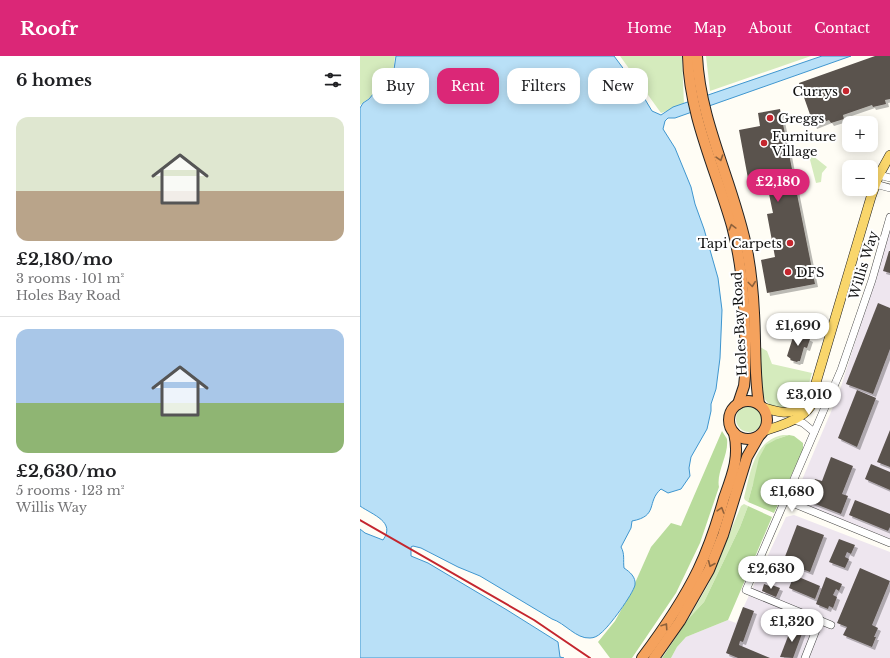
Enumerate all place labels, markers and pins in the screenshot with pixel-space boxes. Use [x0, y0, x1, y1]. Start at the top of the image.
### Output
place label: Currys [792, 83, 838, 100]
marker: Currys [841, 86, 851, 96]
place label: Greggs [778, 110, 824, 127]
marker: Greggs [765, 113, 775, 123]
place label: Furniture Village [771, 128, 836, 160]
marker: Furniture Village [759, 138, 769, 148]
pin: £2,180 [745, 169, 811, 203]
place label: Tapi Carpets [698, 235, 782, 252]
marker: Tapi Carpets [785, 238, 795, 248]
place label: DFS [796, 264, 824, 281]
marker: DFS [783, 267, 793, 277]
pin: £1,690 [765, 313, 831, 347]
pin: £3,010 [776, 382, 842, 416]
pin: £1,680 [759, 479, 825, 513]
pin: £2,630 [738, 556, 804, 590]
pin: £1,320 [759, 609, 825, 643]

